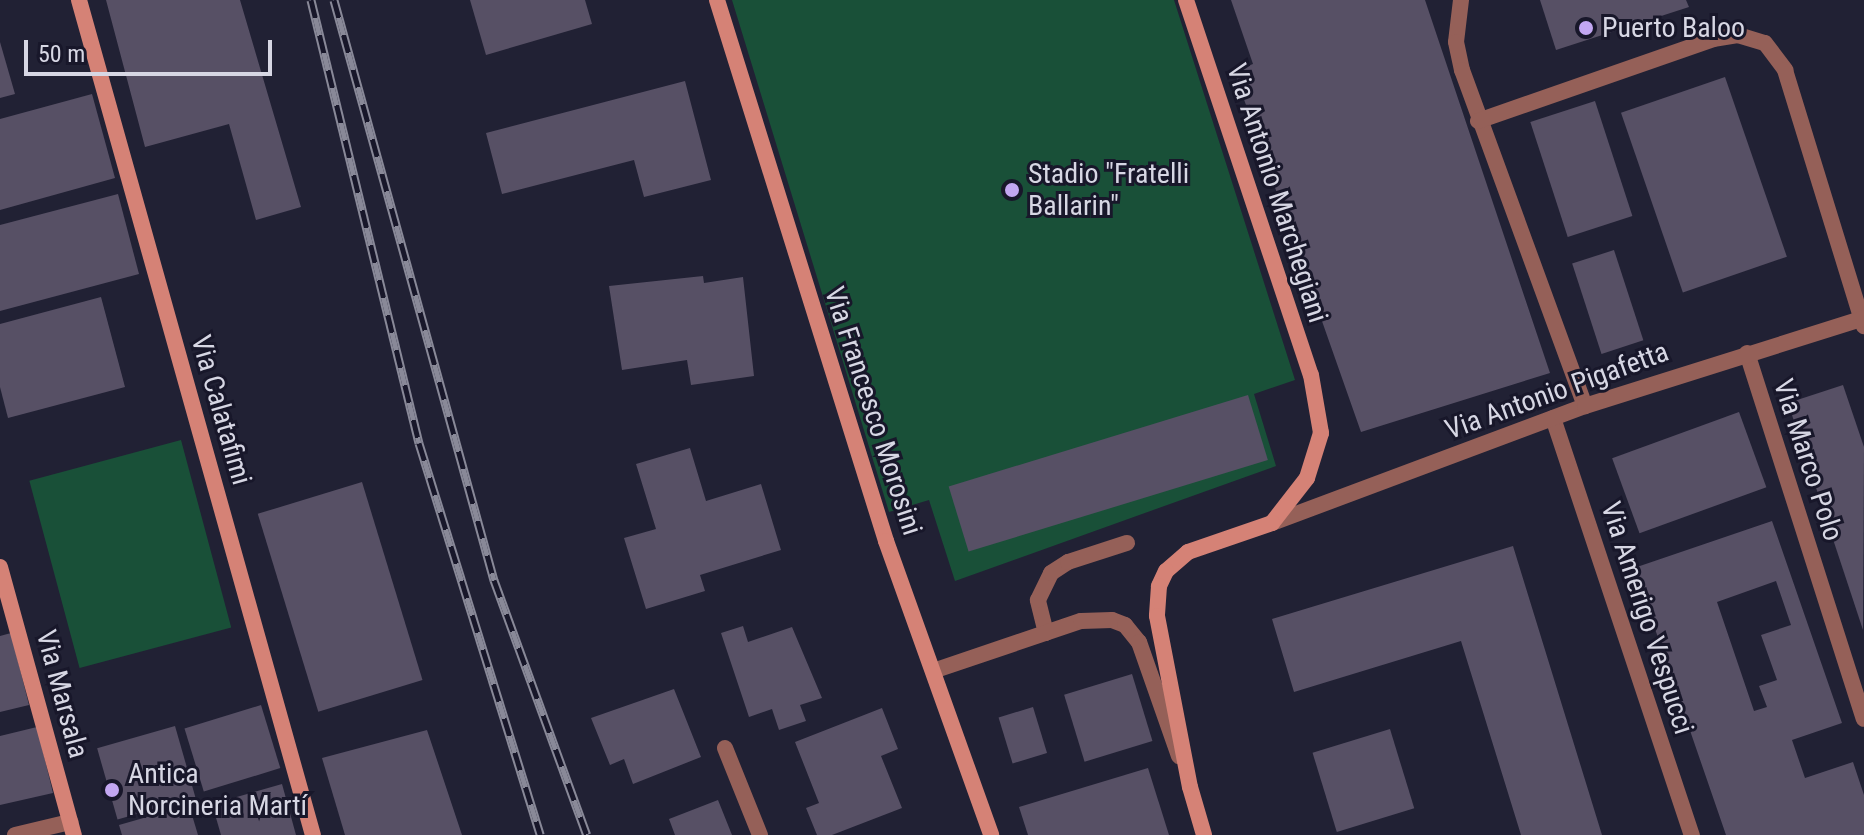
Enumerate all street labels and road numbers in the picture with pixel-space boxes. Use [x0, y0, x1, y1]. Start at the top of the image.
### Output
street label: Via Antonio Marchegiani [1219, 59, 1335, 327]
street label: Via Francesco Morosini [817, 283, 929, 539]
street label: Via Calatafimi [184, 331, 258, 489]
street label: Via Antonio Pigafetta [1441, 335, 1673, 447]
street label: Via Marco Polo [1766, 375, 1850, 545]
street label: Via Amerigo Vespucci [1594, 498, 1700, 738]
street label: Via Marsala [29, 626, 95, 762]

